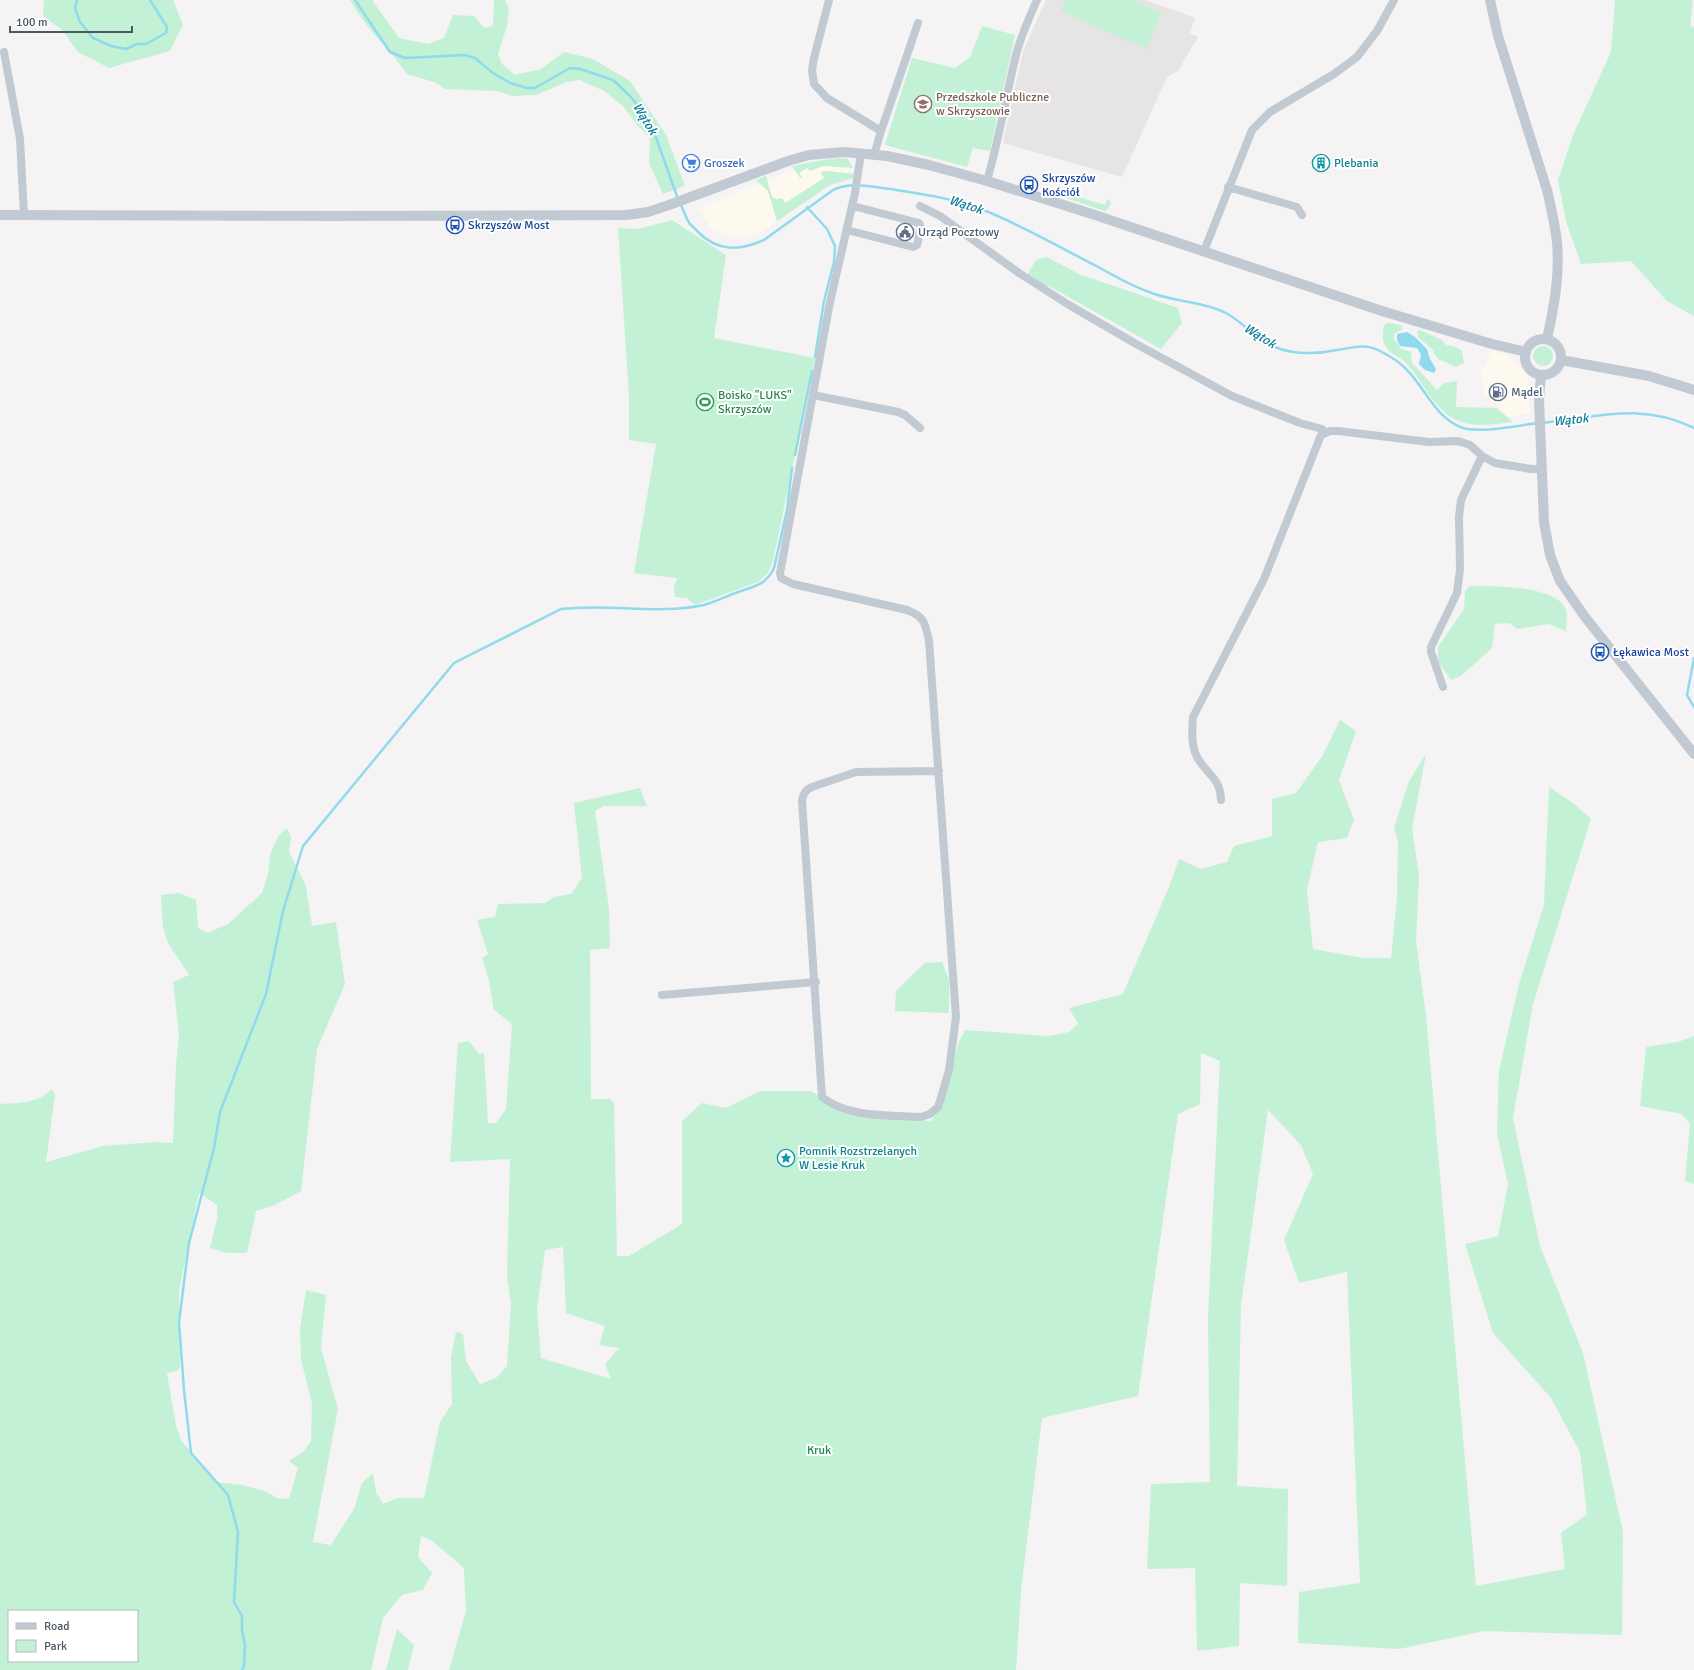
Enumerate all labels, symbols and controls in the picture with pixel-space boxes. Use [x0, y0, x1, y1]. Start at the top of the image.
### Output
scale bar [10, 8, 132, 34]
text: 100 m [16, 15, 48, 30]
place label: Przedszkole Publiczne w Skrzyszowie [936, 90, 1049, 119]
school or university icon: Przedszkole Publiczne w Skrzyszowie [913, 94, 933, 114]
water label: Wątok [629, 100, 662, 139]
supermarket icon: Groszek [681, 153, 701, 173]
building icon: Plebania [1311, 153, 1331, 173]
place label: Groszek [704, 156, 745, 171]
place label: Plebania [1334, 156, 1379, 171]
place label: Skrzyszów Kościół [1042, 171, 1096, 200]
bus stop icon: Skrzyszów Kościół [1019, 175, 1039, 195]
water label: Wątok [947, 192, 986, 218]
bus stop icon: Skrzyszów Most [445, 215, 465, 235]
place label: Skrzyszów Most [468, 218, 549, 233]
public building icon: Urząd Pocztowy [895, 222, 915, 242]
place label: Urząd Pocztowy [918, 225, 1000, 240]
water label: Wątok [1241, 320, 1280, 353]
fuel station icon: Mądel [1488, 382, 1508, 402]
place label: Mądel [1511, 385, 1543, 400]
place label: Boisko "LUKS" Skrzyszów [718, 388, 792, 417]
sports icon: Boisko "LUKS" Skrzyszów [695, 392, 715, 412]
water label: Wątok [1553, 410, 1591, 430]
bus stop icon: Łękawica Most [1590, 642, 1610, 662]
place label: Łękawica Most [1613, 645, 1689, 660]
place label: Pomnik Rozstrzelanych W Lesie Kruk [799, 1144, 917, 1173]
place icon: Pomnik Rozstrzelanych W Lesie Kruk [776, 1148, 796, 1168]
park label: Kruk [807, 1443, 831, 1458]
legend [8, 1610, 138, 1662]
text: Road [44, 1619, 70, 1634]
text: Park [44, 1639, 67, 1654]

